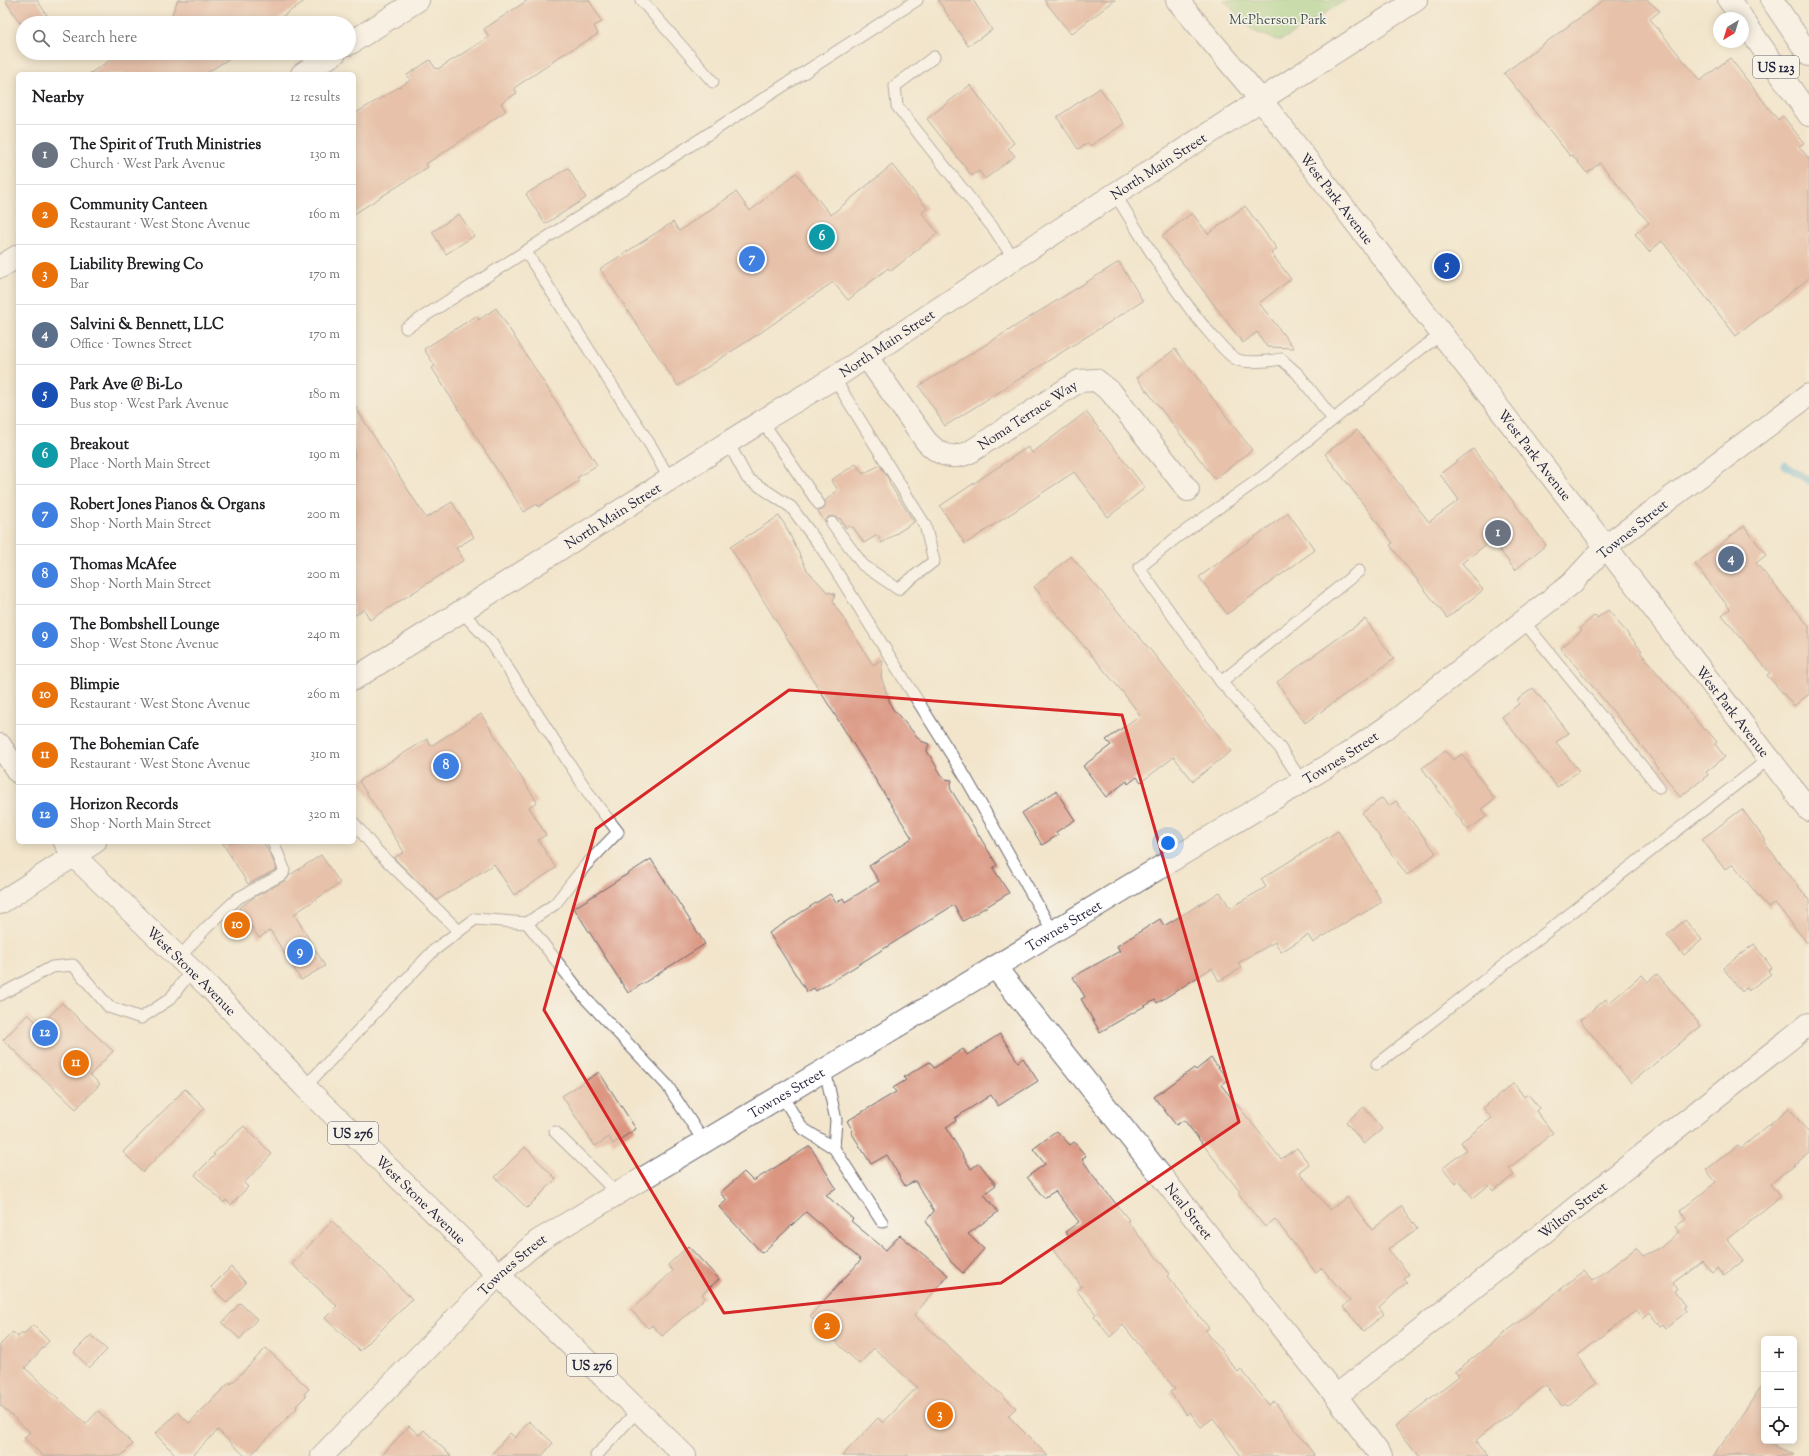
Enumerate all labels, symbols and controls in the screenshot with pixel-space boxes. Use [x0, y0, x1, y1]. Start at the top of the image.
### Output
park label: McPherson Park [1229, 11, 1327, 31]
north arrow [1713, 12, 1749, 48]
search box [16, 16, 356, 60]
icon: search [30, 27, 52, 49]
text: Search here [62, 28, 137, 49]
road number: US 123 [1753, 56, 1799, 78]
text: Nearby [32, 86, 84, 110]
text: 12 results [290, 89, 340, 107]
street label: North Main Street [1107, 129, 1211, 206]
text: The Spirit of Truth Ministries [70, 135, 261, 156]
text: 1 [43, 146, 47, 164]
text: 130 m [310, 146, 340, 164]
street label: West Park Avenue [1294, 150, 1377, 250]
text: Church · West Park Avenue [70, 156, 225, 174]
text: Community Canteen [70, 195, 208, 216]
text: 2 [42, 206, 48, 224]
text: 160 m [309, 206, 340, 224]
text: Restaurant · West Stone Avenue [70, 216, 250, 234]
pin: 6 [809, 222, 835, 252]
pin: 7 [739, 244, 765, 274]
pin: 5 [1434, 251, 1460, 281]
text: Liability Brewing Co [70, 255, 203, 276]
text: 3 [42, 266, 48, 284]
text: 170 m [309, 266, 340, 284]
text: Bar [70, 276, 89, 294]
street label: North Main Street [836, 306, 940, 384]
text: Salvini & Bennett, LLC [70, 315, 224, 336]
text: 4 [42, 326, 48, 344]
text: 170 m [309, 326, 340, 344]
text: Office · Townes Street [70, 336, 192, 354]
text: Park Ave @ Bi-Lo [70, 375, 182, 396]
street label: Noma Terrace Way [975, 376, 1082, 456]
text: 5 [43, 386, 47, 404]
text: 180 m [309, 386, 340, 404]
text: Bus stop · West Park Avenue [70, 396, 229, 414]
street label: West Park Avenue [1492, 406, 1575, 506]
text: Breakout [70, 435, 129, 456]
text: 6 [42, 446, 48, 464]
text: 190 m [309, 446, 340, 464]
text: Place · North Main Street [70, 456, 210, 474]
street label: North Main Street [562, 479, 666, 555]
text: Robert Jones Pianos & Organs [70, 495, 265, 516]
street label: Townes Street [1594, 496, 1673, 565]
text: 7 [42, 506, 48, 524]
text: 200 m [307, 506, 340, 524]
text: Shop · North Main Street [70, 516, 211, 534]
pin: 1 [1485, 518, 1511, 548]
pin: 4 [1718, 544, 1744, 574]
text: Thomas McAfee [70, 555, 176, 576]
text: 8 [42, 566, 48, 584]
text: 200 m [307, 566, 340, 584]
text: Shop · North Main Street [70, 576, 211, 594]
text: The Bombshell Lounge [70, 615, 219, 636]
text: 9 [42, 626, 48, 644]
text: 240 m [307, 626, 340, 644]
text: Shop · West Stone Avenue [70, 636, 219, 654]
street label: West Park Avenue [1690, 663, 1773, 763]
text: Blimpie [70, 675, 120, 696]
text: 10 [39, 686, 51, 704]
text: 260 m [307, 686, 340, 704]
text: Restaurant · West Stone Avenue [70, 696, 250, 714]
street label: Townes Street [1300, 727, 1383, 790]
text: The Bohemian Cafe [70, 735, 199, 756]
text: 11 [41, 746, 49, 764]
text: 310 m [310, 746, 340, 764]
pin: 8 [433, 751, 459, 781]
text: Restaurant · West Stone Avenue [70, 756, 250, 774]
text: Horizon Records [70, 795, 178, 816]
text: 12 [40, 806, 50, 824]
text: 320 m [308, 806, 340, 824]
text: Shop · North Main Street [70, 816, 211, 834]
your location [1158, 833, 1178, 853]
street label: Townes Street [1023, 896, 1107, 958]
pin: 10 [224, 910, 250, 940]
street label: West Stone Avenue [141, 923, 240, 1021]
pin: 9 [287, 937, 313, 967]
pin: 12 [32, 1018, 58, 1048]
pin: 11 [63, 1048, 89, 1078]
street label: Townes Street [745, 1064, 829, 1125]
road number: US 276 [328, 1122, 378, 1144]
street label: West Stone Avenue [370, 1152, 469, 1250]
street label: Wilton Street [1535, 1178, 1613, 1245]
street label: Neal Street [1159, 1180, 1216, 1245]
street label: Townes Street [475, 1230, 551, 1302]
pin: 2 [814, 1311, 840, 1341]
map controls [1761, 1336, 1797, 1444]
button: + [1761, 1336, 1797, 1372]
road number: US 276 [567, 1354, 617, 1376]
button: − [1761, 1372, 1797, 1408]
pin: 3 [927, 1400, 953, 1430]
button: locate [1761, 1408, 1797, 1444]

